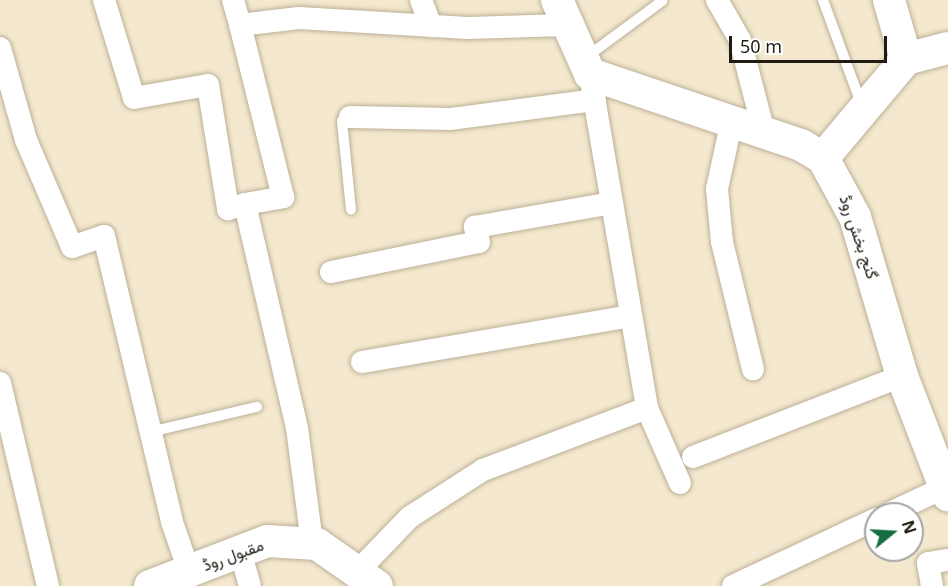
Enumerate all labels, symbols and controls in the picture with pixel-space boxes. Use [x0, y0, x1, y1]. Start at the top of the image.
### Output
scale bar [732, 24, 890, 62]
text: 50 m [740, 34, 782, 58]
street label: گنج بخش روڈ [836, 193, 882, 281]
north arrow [864, 502, 924, 562]
text: N [897, 517, 922, 537]
street label: مقبول روڈ [200, 535, 266, 575]

